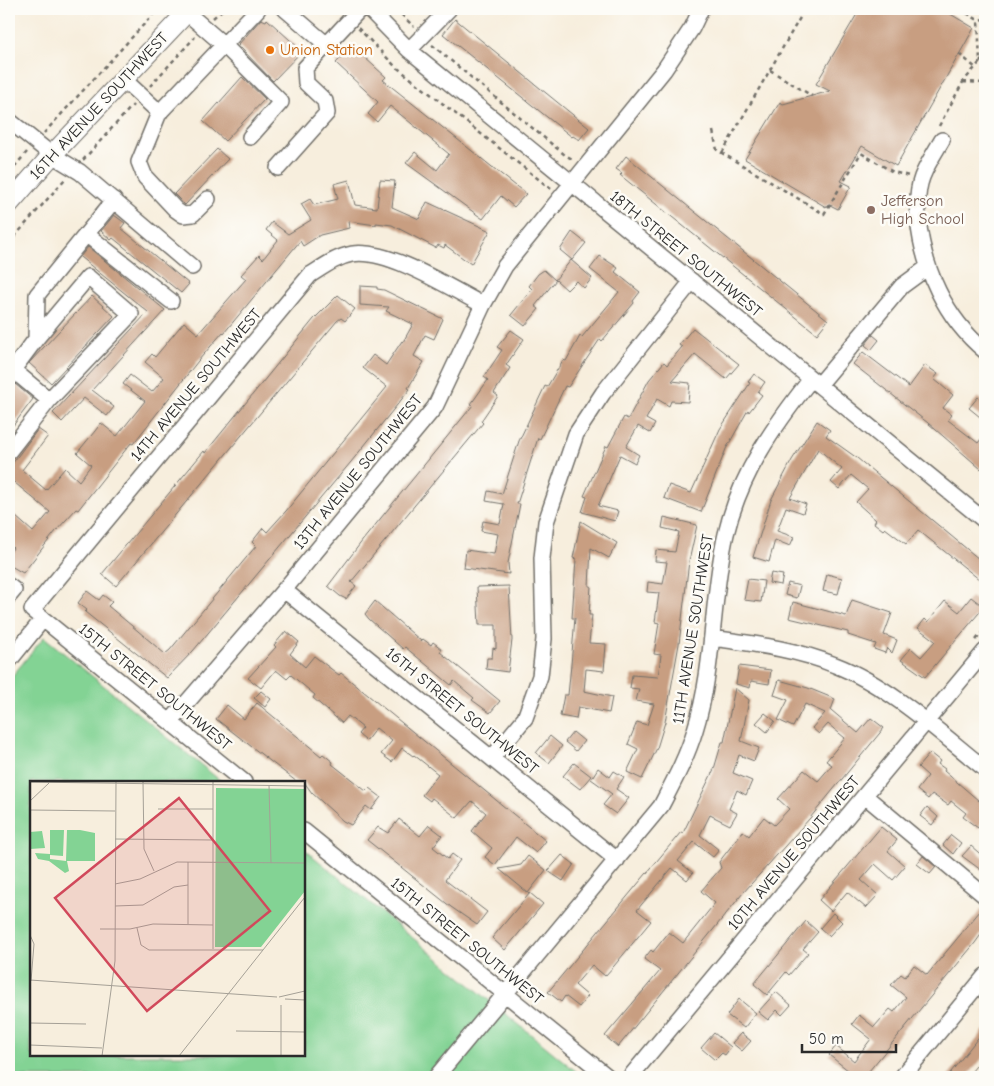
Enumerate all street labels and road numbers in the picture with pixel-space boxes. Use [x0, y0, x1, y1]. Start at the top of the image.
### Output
street label: 16TH AVENUE SOUTHWEST [26, 28, 172, 183]
street label: 18TH STREET SOUTHWEST [606, 187, 766, 321]
street label: 14TH AVENUE SOUTHWEST [127, 305, 266, 465]
street label: 13TH AVENUE SOUTHWEST [290, 390, 426, 553]
street label: 11TH AVENUE SOUTHWEST [669, 532, 717, 725]
street label: 15TH STREET SOUTHWEST [75, 620, 235, 754]
street label: 16TH STREET SOUTHWEST [382, 644, 542, 778]
street label: 10TH AVENUE SOUTHWEST [724, 772, 864, 934]
street label: 15TH STREET SOUTHWEST [387, 874, 547, 1008]

